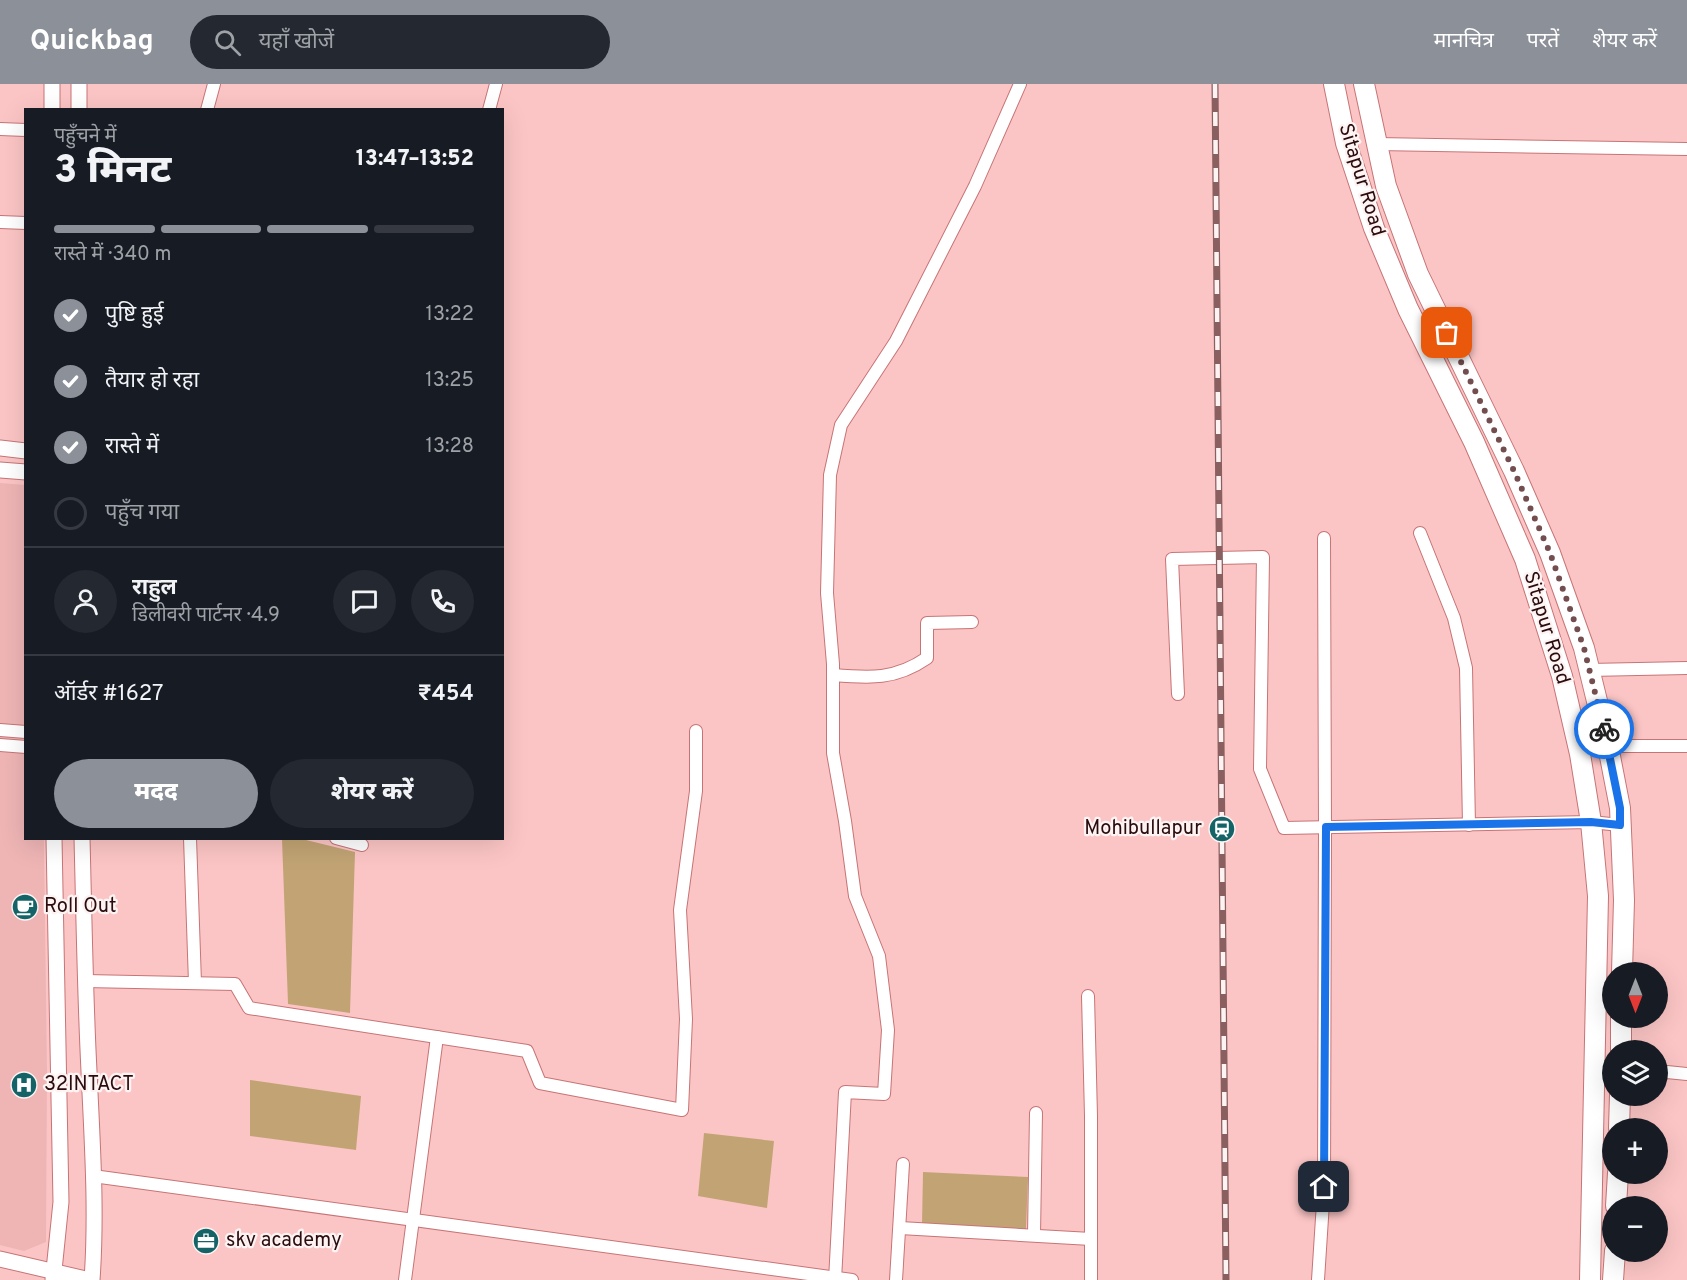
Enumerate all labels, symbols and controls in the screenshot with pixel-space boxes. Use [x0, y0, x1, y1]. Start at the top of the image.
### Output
search box [190, 15, 610, 69]
text: Quickbag [30, 24, 154, 60]
icon: search [211, 26, 244, 59]
text: मानचित्र [1434, 28, 1494, 55]
text: परतें [1527, 28, 1559, 55]
text: शेयर करें [1592, 28, 1657, 55]
text: यहाँ खोजें [259, 29, 334, 56]
street label: Sitapur Road [1332, 120, 1390, 240]
text: पहुँचने में [54, 124, 116, 150]
text: 13:47–13:52 [356, 146, 474, 173]
text: 3 मिनट [54, 148, 171, 197]
text: रास्ते में · 340 m [54, 242, 172, 268]
icon: check [54, 299, 87, 332]
text: पुष्टि हुई [105, 302, 164, 329]
text: 13:22 [426, 302, 474, 328]
pin [1421, 307, 1472, 358]
icon: bag [1430, 316, 1463, 349]
icon: check [54, 365, 87, 398]
text: तैयार हो रहा [105, 368, 199, 395]
text: 13:25 [425, 368, 474, 394]
icon: check [54, 431, 87, 464]
text: रास्ते में [105, 434, 159, 461]
text: 13:28 [426, 434, 474, 460]
text: पहुँच गया [105, 500, 179, 527]
street label: Sitapur Road [1517, 568, 1575, 688]
button: person [54, 570, 117, 633]
button: chat [333, 570, 396, 633]
button: phone [411, 570, 474, 633]
text: राहुल [132, 575, 177, 602]
text: डिलीवरी पार्टनर · 4.9 [132, 603, 280, 629]
text: ऑर्डर #1627 [54, 681, 164, 708]
text: ₹454 [417, 681, 474, 708]
courier [1574, 699, 1634, 759]
icon: bike [1588, 713, 1621, 746]
button: मदद [54, 759, 258, 828]
button: शेयर करें [270, 759, 474, 828]
station icon: Mohibullapur [1207, 814, 1237, 844]
place label: Mohibullapur [1084, 816, 1202, 842]
cafe icon: Roll Out [10, 892, 40, 922]
place label: Roll Out [44, 894, 117, 920]
north arrow [1602, 962, 1668, 1028]
map controls [1602, 962, 1668, 1262]
button: layers [1602, 1040, 1668, 1106]
hospital icon: 32INTACT [9, 1070, 39, 1100]
place label: 32INTACT [44, 1072, 134, 1098]
button: + [1602, 1118, 1668, 1184]
pin [1298, 1161, 1349, 1212]
icon: home [1307, 1170, 1340, 1203]
button: − [1602, 1196, 1668, 1262]
office icon: skv academy [191, 1226, 221, 1256]
place label: skv academy [226, 1228, 342, 1254]

